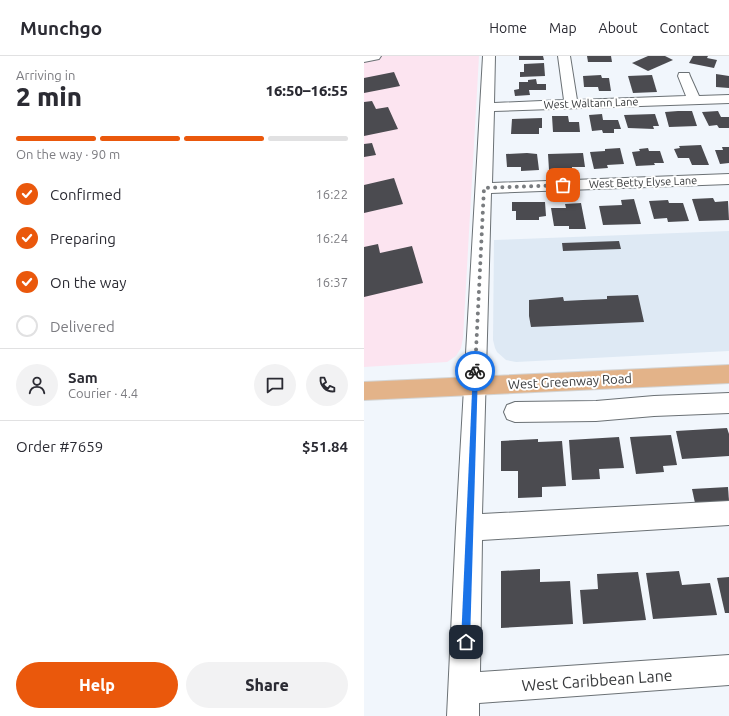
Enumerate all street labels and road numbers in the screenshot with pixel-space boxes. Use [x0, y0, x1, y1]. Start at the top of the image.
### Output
street label: West Waltann Lane [543, 95, 639, 111]
street label: West Betty Elyse Lane [589, 174, 697, 190]
street label: West Greenway Road [508, 371, 632, 391]
street label: West Caribbean Lane [521, 666, 673, 694]

